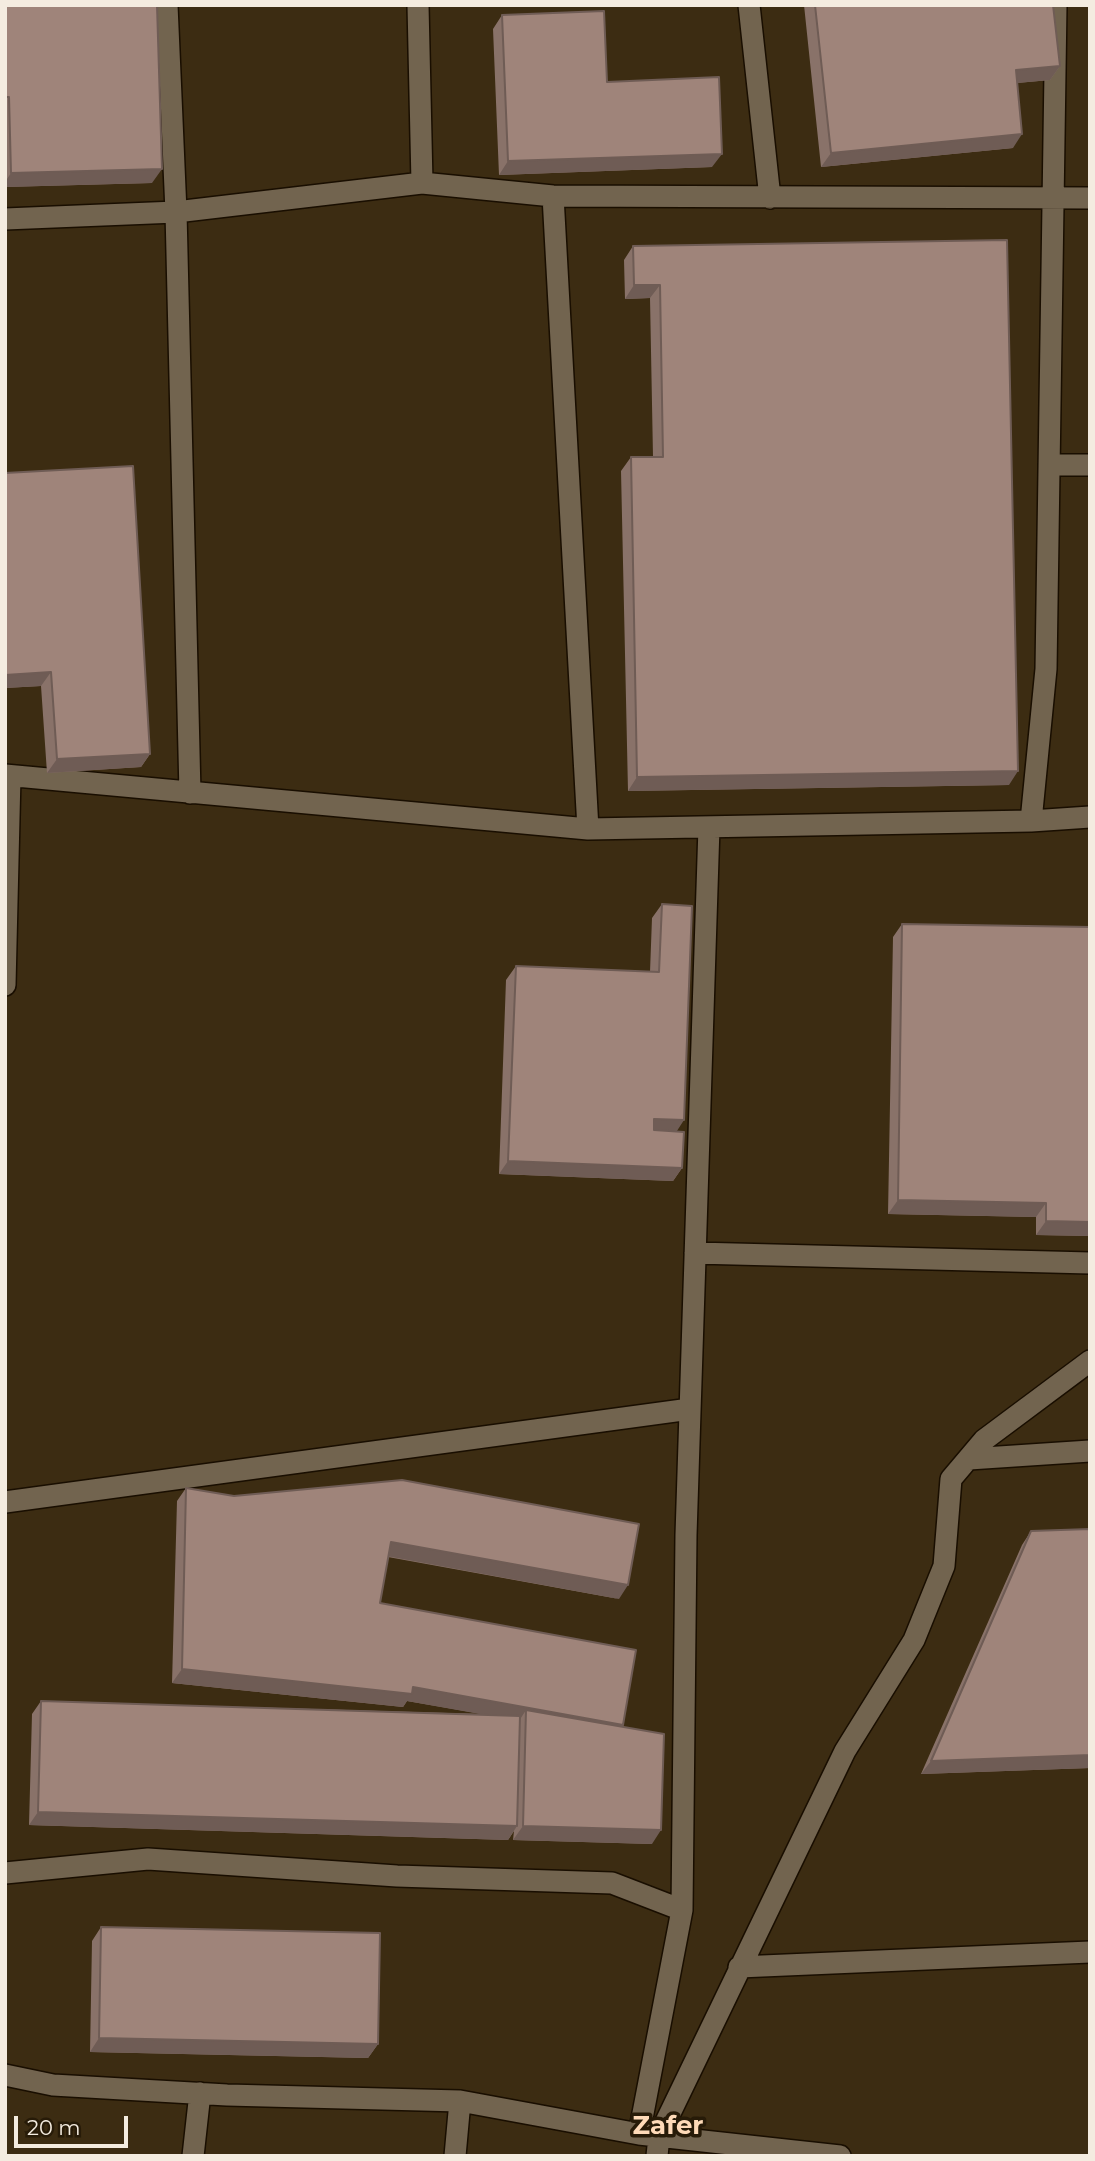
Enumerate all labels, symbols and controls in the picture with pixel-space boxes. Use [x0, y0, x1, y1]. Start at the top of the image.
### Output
scale bar [18, 2102, 131, 2146]
district label: Zafer [632, 2110, 704, 2142]
text: 20 m [27, 2115, 81, 2140]

